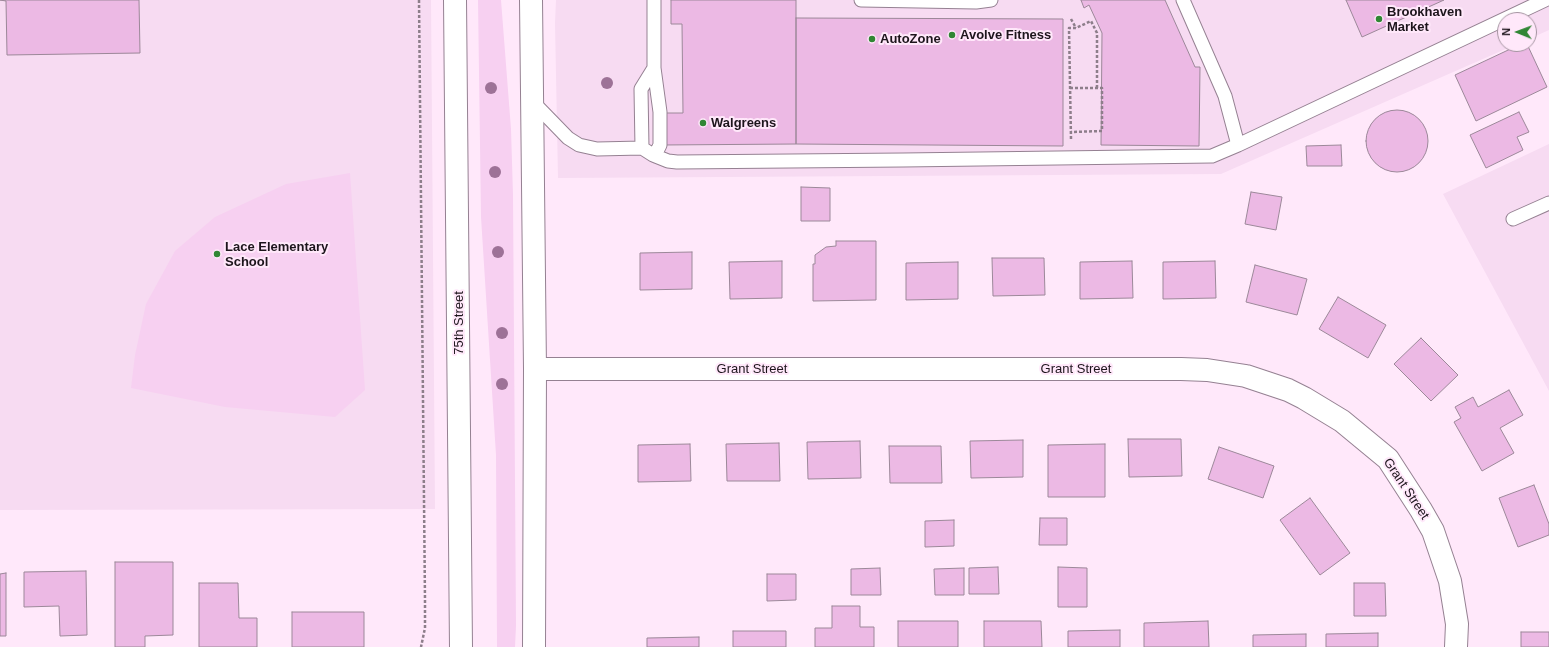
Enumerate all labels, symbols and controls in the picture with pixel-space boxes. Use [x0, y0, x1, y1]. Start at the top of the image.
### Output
place label: Brookhaven Market [1387, 4, 1462, 35]
north arrow [1497, 12, 1537, 52]
marker: Brookhaven Market [1374, 14, 1384, 24]
place label: Avolve Fitness [960, 27, 1051, 43]
text: N [1500, 28, 1512, 36]
marker: Avolve Fitness [947, 30, 957, 40]
place label: AutoZone [880, 31, 941, 47]
marker: AutoZone [867, 34, 877, 44]
place label: Walgreens [711, 115, 776, 131]
marker: Walgreens [698, 118, 708, 128]
place label: Lace Elementary School [225, 239, 328, 270]
marker: Lace Elementary School [212, 249, 222, 259]
street label: 75th Street [451, 291, 467, 355]
street label: Grant Street [717, 361, 787, 377]
street label: Grant Street [1041, 361, 1111, 377]
street label: Grant Street [1380, 455, 1432, 523]

